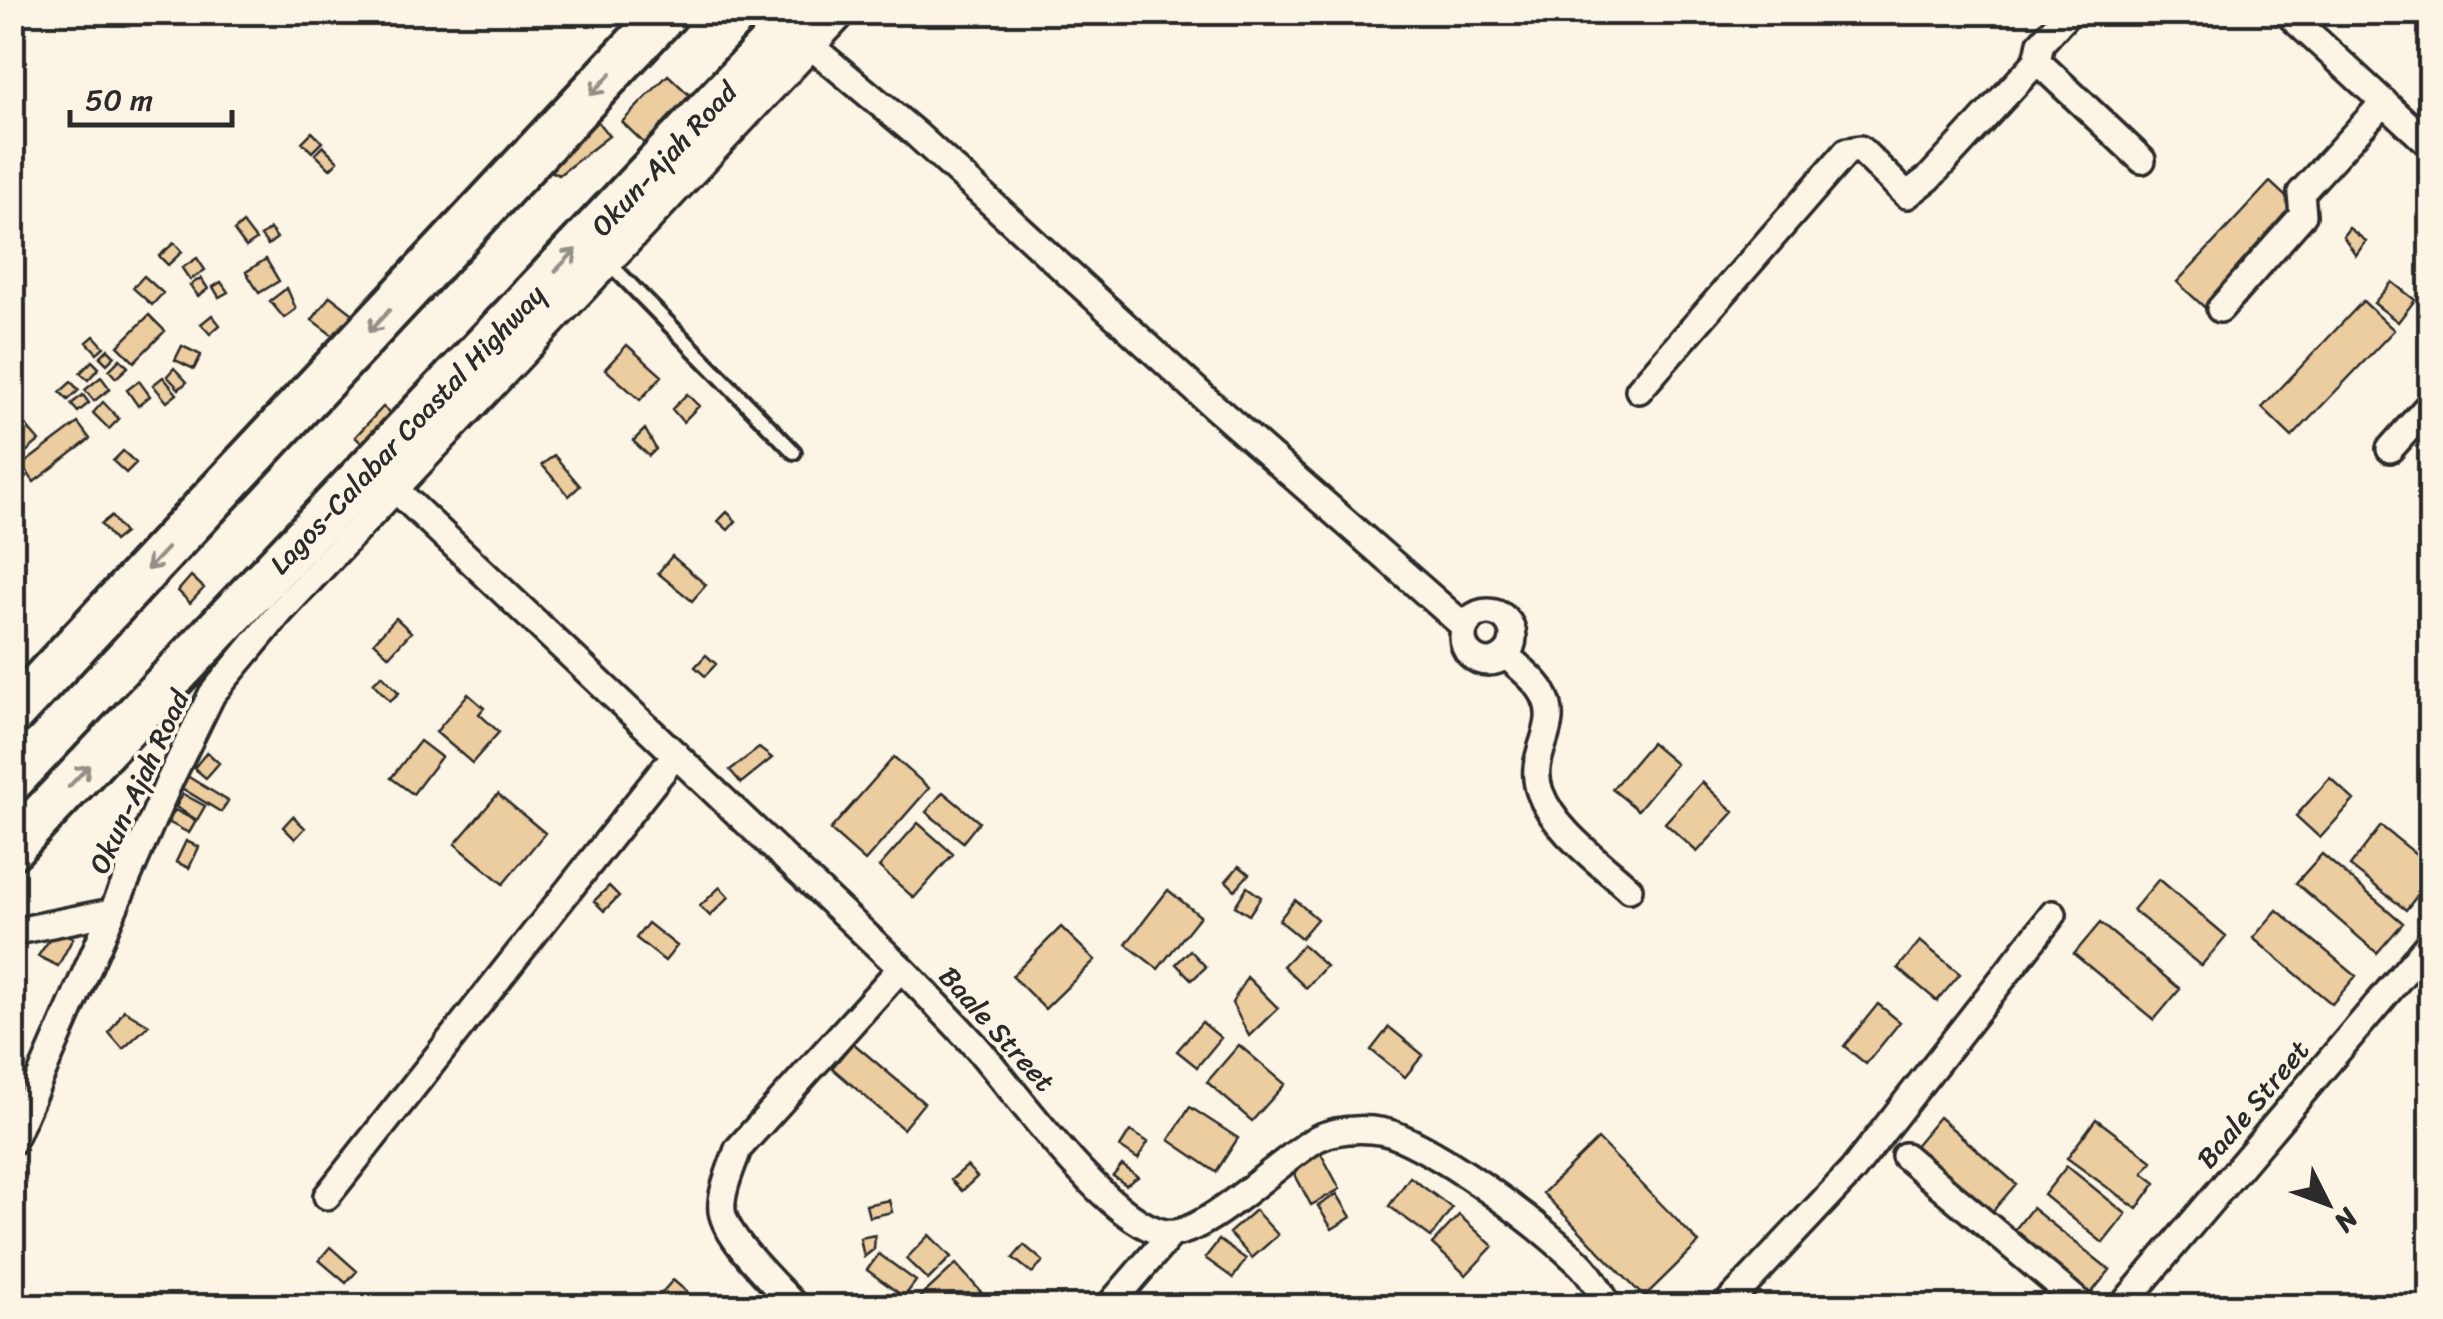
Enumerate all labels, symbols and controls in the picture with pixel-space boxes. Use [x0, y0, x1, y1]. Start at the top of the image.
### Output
scale bar [70, 65, 232, 127]
street label: Okun-Ajah Road [579, 68, 751, 248]
one-way arrow [590, 71, 613, 96]
text: 50 m [85, 73, 153, 127]
one-way arrow [554, 248, 578, 273]
street label: Lagos-Calabar Coastal Highway [257, 272, 558, 586]
one-way arrow [367, 309, 391, 333]
one-way arrow [146, 546, 169, 571]
street label: Okun-Ajah Road [75, 680, 204, 882]
one-way arrow [67, 765, 91, 789]
street label: Baale Street [926, 954, 1068, 1104]
street label: Baale Street [2184, 1028, 2322, 1180]
north arrow [2278, 1154, 2378, 1254]
text: N [2321, 1196, 2372, 1244]

